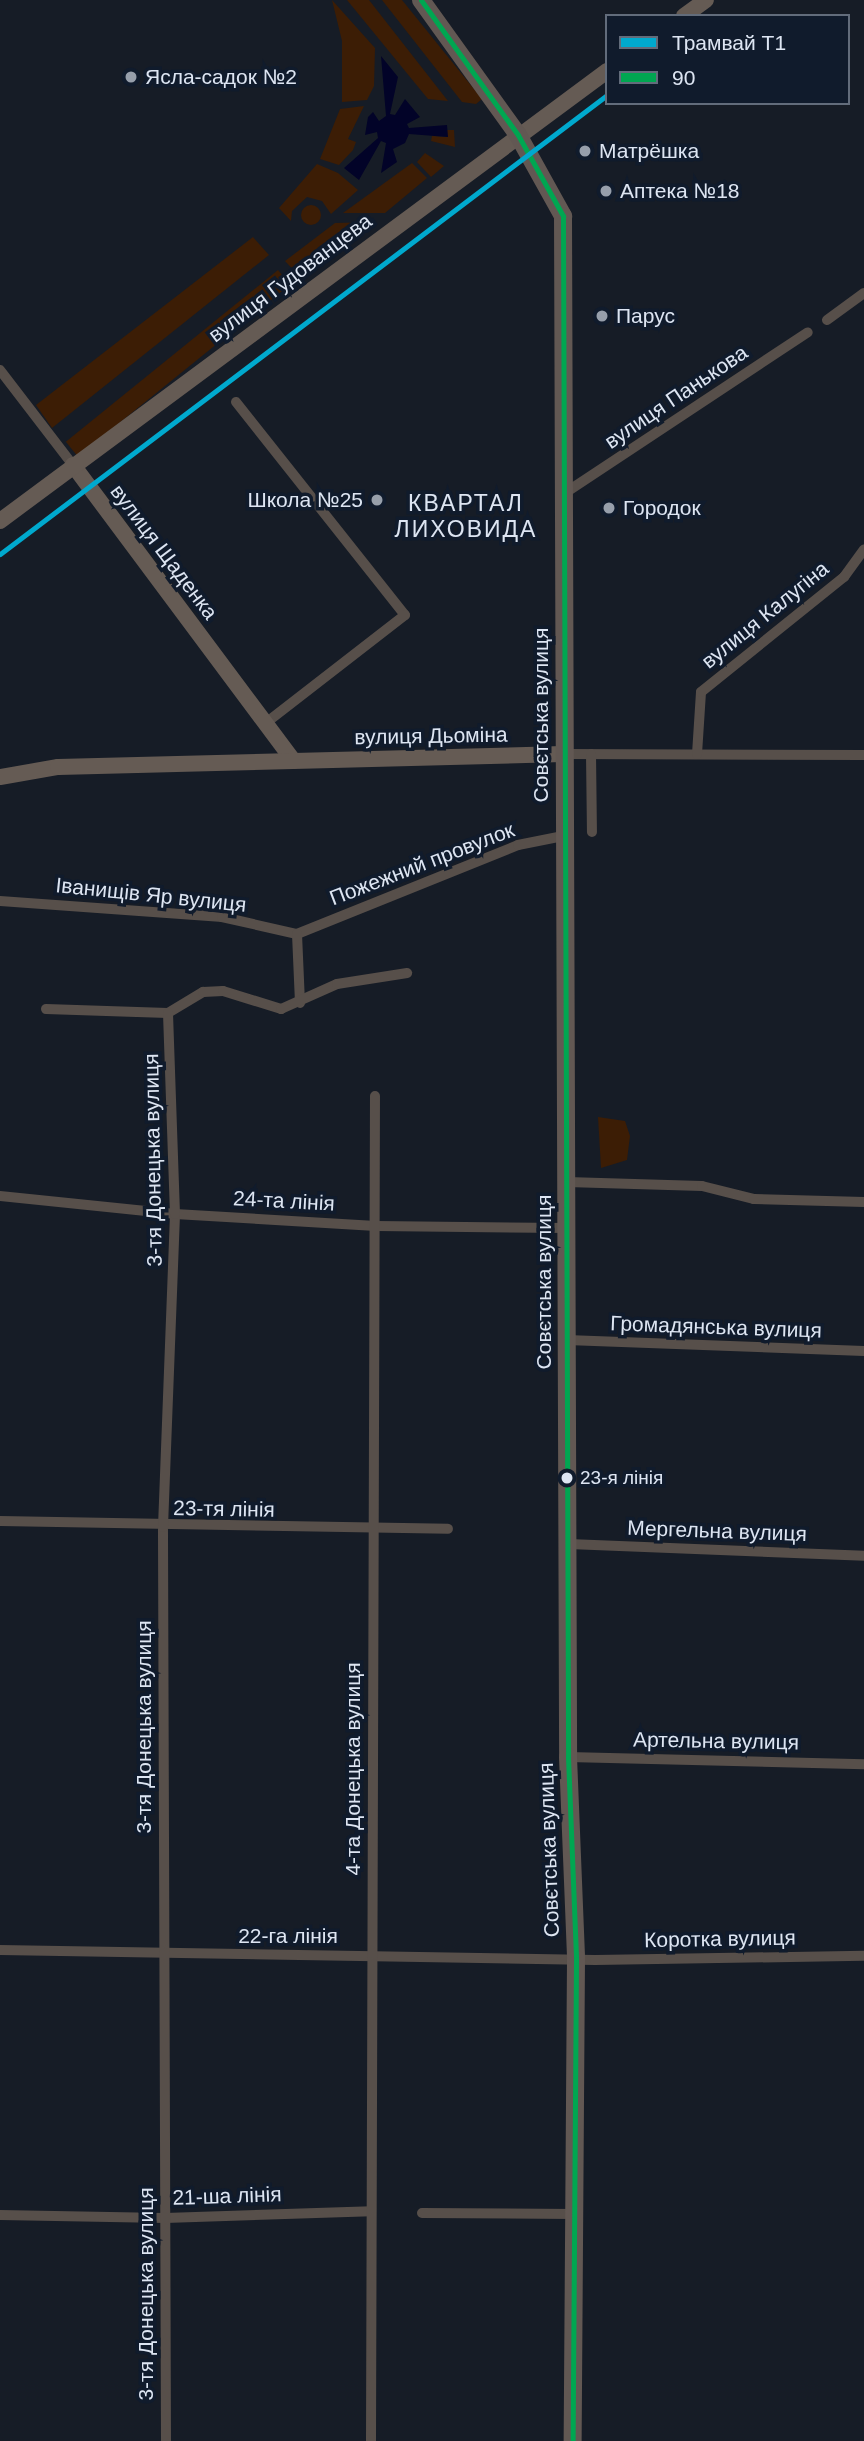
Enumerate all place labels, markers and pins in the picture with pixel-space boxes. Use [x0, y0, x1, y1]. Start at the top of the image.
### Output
place label: Ясла-садок №2 [145, 64, 297, 90]
marker: Ясла-садок №2 [123, 69, 139, 85]
place label: Матрёшка [599, 138, 699, 164]
marker: Матрёшка [577, 143, 593, 159]
place label: Аптека №18 [620, 178, 739, 204]
marker: Аптека №18 [598, 183, 614, 199]
place label: Парус [616, 303, 675, 329]
marker: Парус [594, 308, 610, 324]
place label: Школа №25 [247, 487, 363, 513]
marker: Школа №25 [369, 492, 385, 508]
place label: Городок [623, 495, 701, 521]
marker: Городок [601, 500, 617, 516]
place label: 23-я лінія [580, 1467, 663, 1489]
marker: 23-я лінія [560, 1471, 574, 1485]

